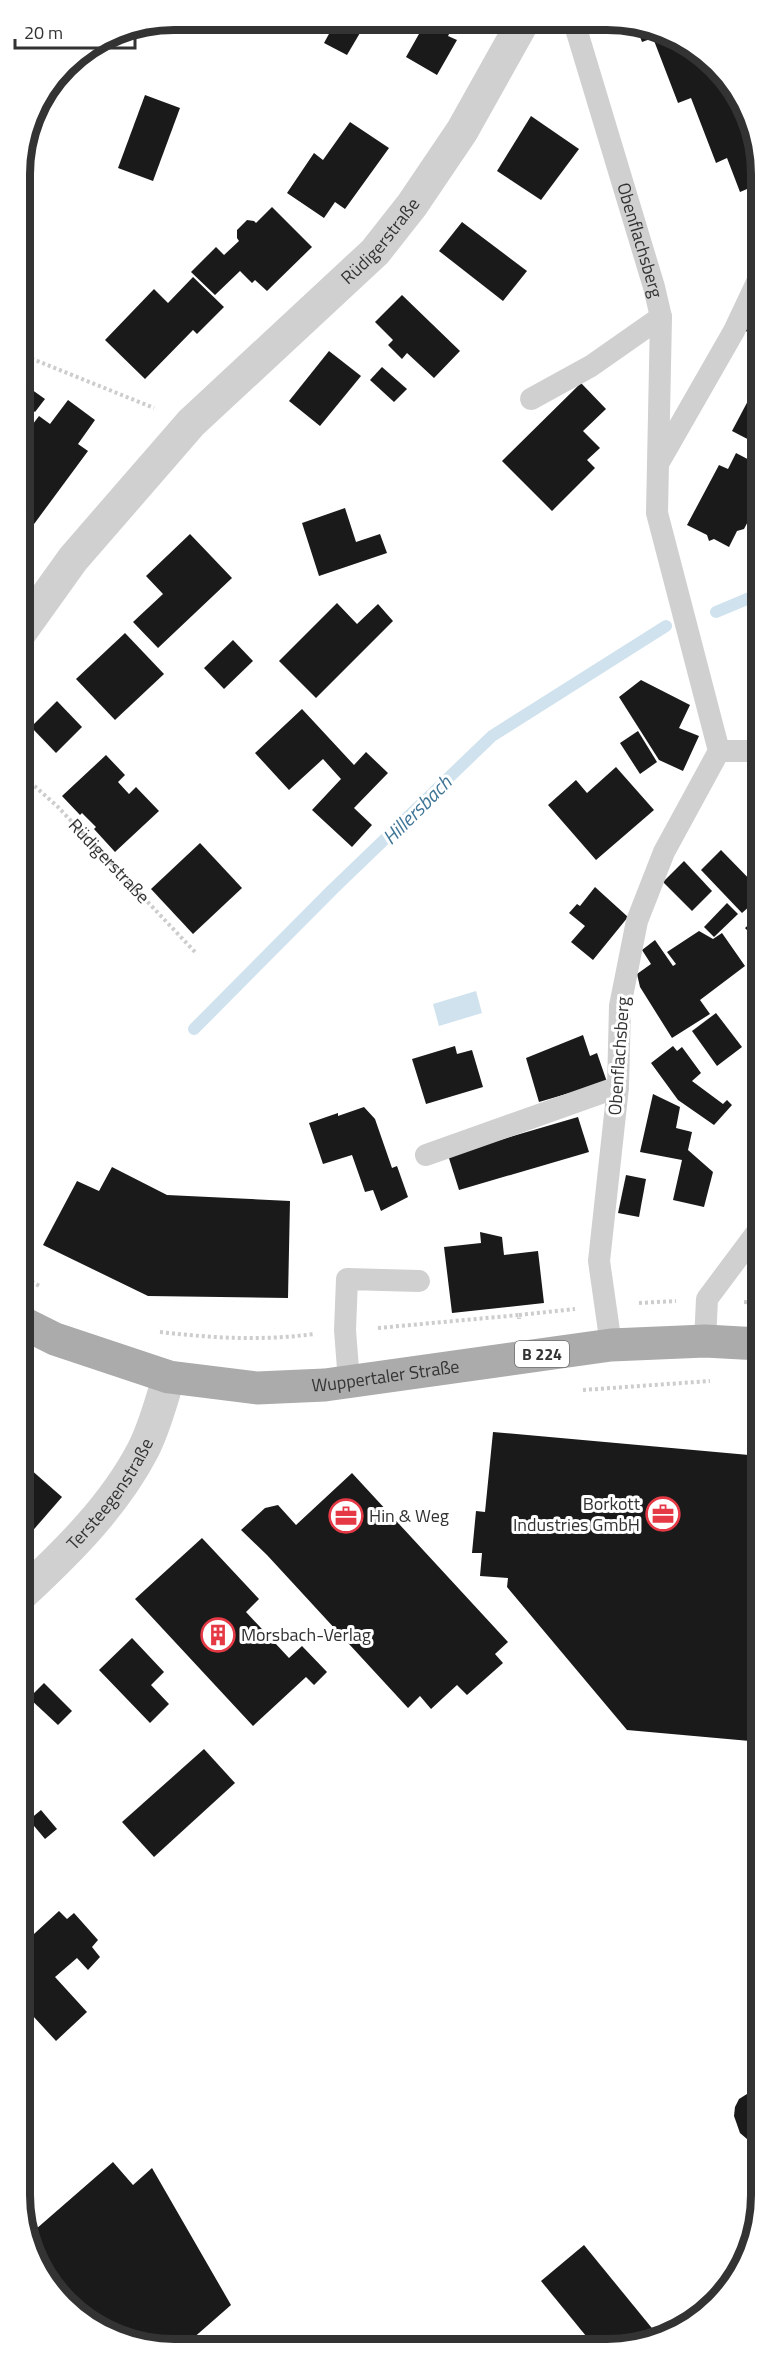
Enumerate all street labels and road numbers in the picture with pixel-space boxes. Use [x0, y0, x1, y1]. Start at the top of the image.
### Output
street label: Obenflachsberg [610, 179, 670, 300]
street label: Rüdigerstraße [334, 192, 426, 290]
street label: Rüdigerstraße [63, 812, 156, 909]
street label: Obenflachsberg [601, 996, 636, 1116]
road number: B 224 [515, 1341, 569, 1367]
street label: Wuppertaler Straße [311, 1352, 461, 1399]
street label: Tersteegenstraße [60, 1434, 160, 1556]

